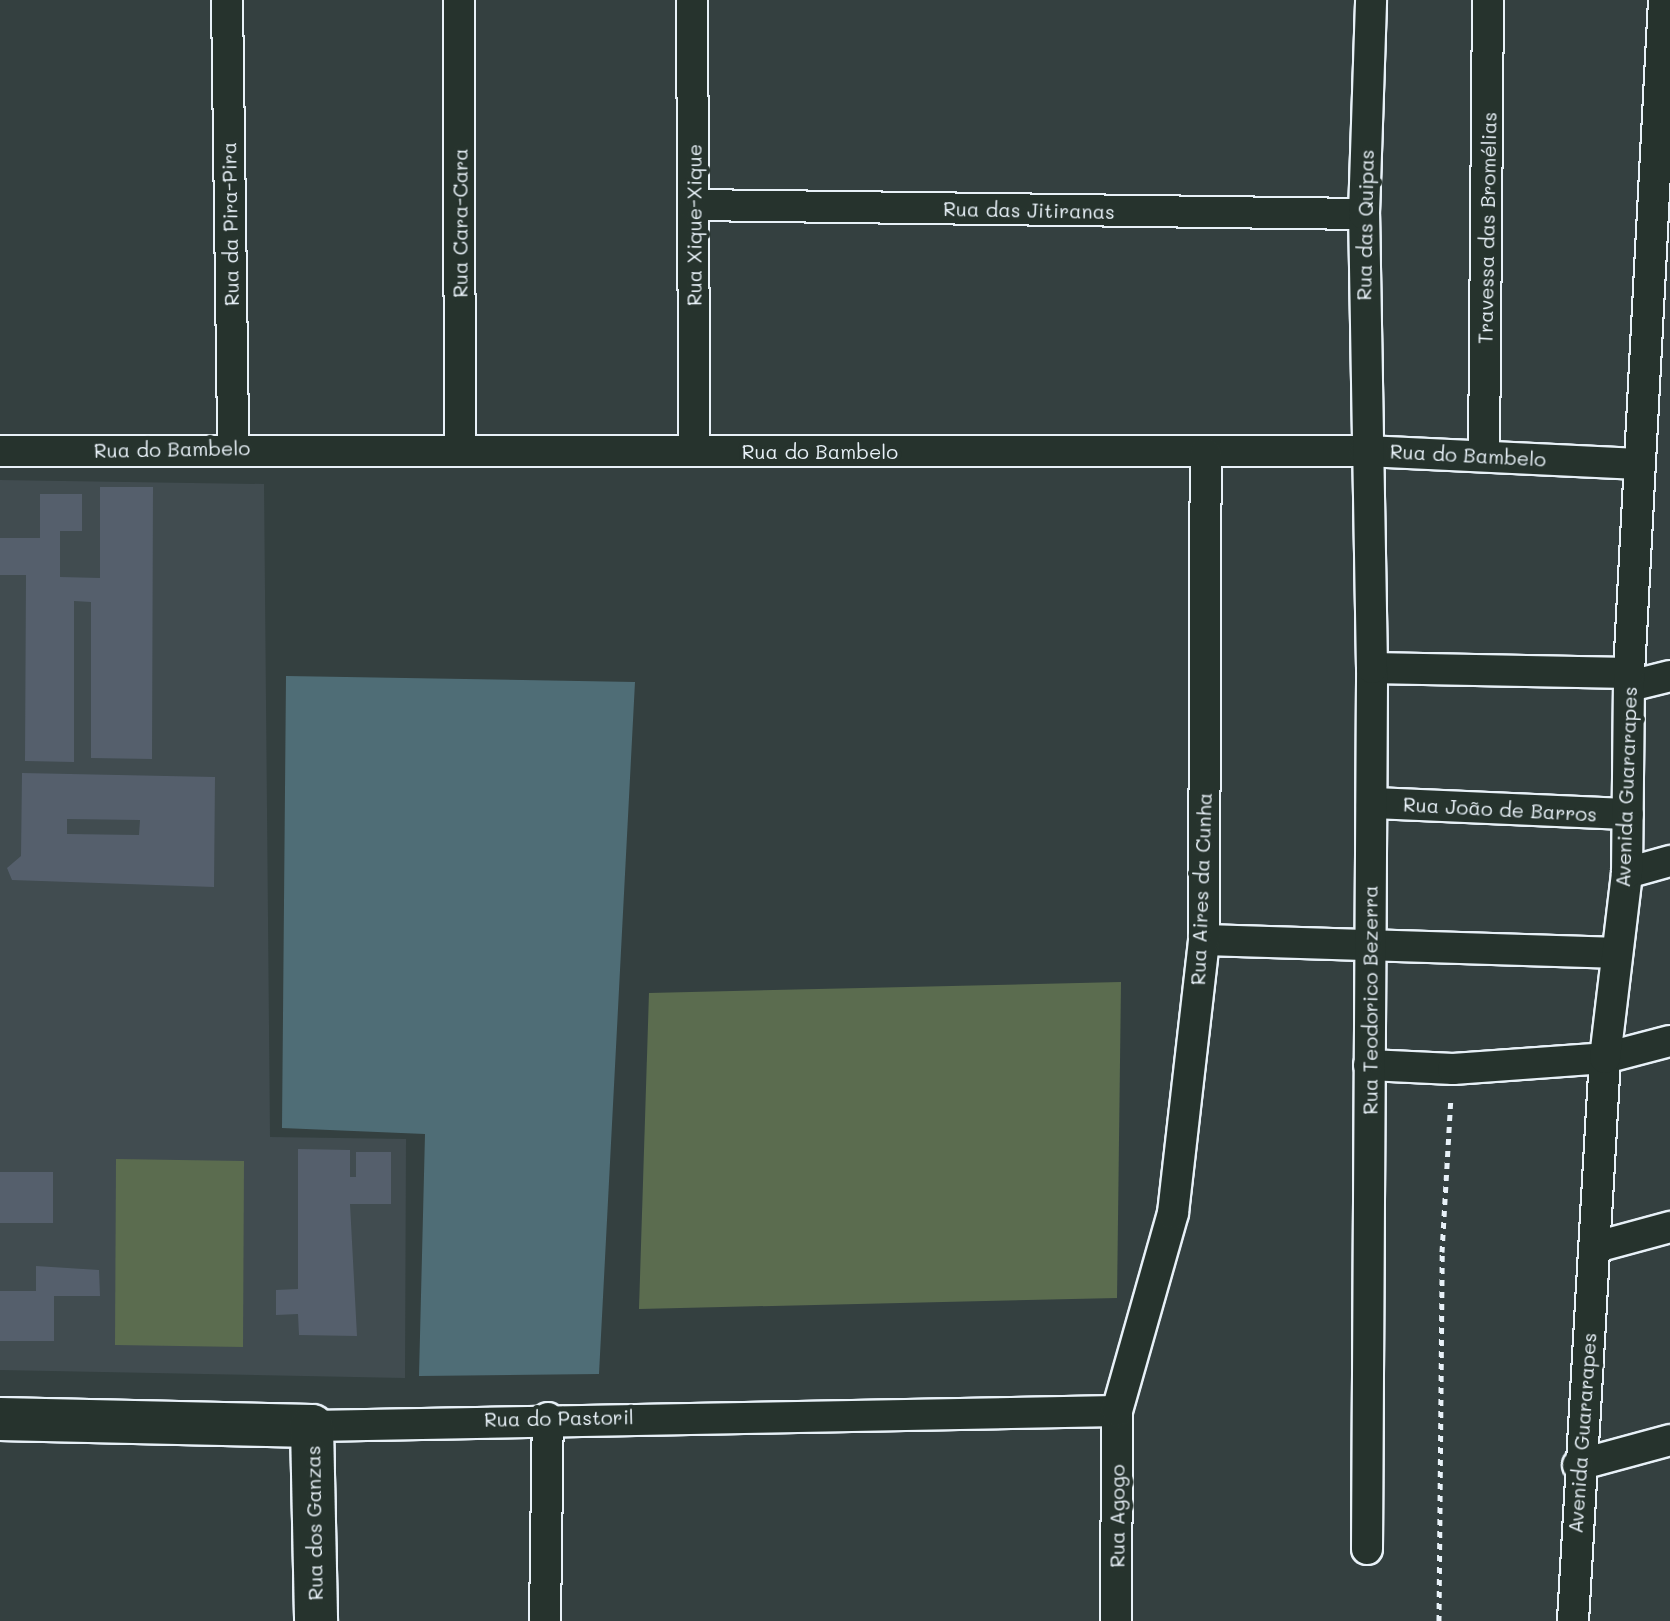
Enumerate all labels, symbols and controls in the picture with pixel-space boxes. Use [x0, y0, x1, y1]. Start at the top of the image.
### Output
street label: Travessa das Bromélias [1473, 112, 1501, 344]
street label: Rua da Pira-Pira [217, 142, 243, 306]
street label: Rua Xique-Xique [682, 144, 706, 306]
street label: Rua Cara-Cara [448, 148, 472, 298]
street label: Rua das Quipas [1352, 149, 1378, 301]
street label: Rua das Jitiranas [943, 197, 1115, 223]
street label: Rua do Bambelo [94, 436, 250, 462]
street label: Rua do Bambelo [742, 439, 898, 463]
street label: Rua do Bambelo [1389, 439, 1547, 471]
street label: Avenida Guararapes [1610, 686, 1642, 888]
street label: Rua Aires da Cunha [1186, 792, 1216, 986]
street label: Rua João de Barros [1402, 792, 1598, 826]
street label: Rua Teodorico Bezerra [1358, 885, 1382, 1115]
street label: Avenida Guararapes [1563, 1332, 1601, 1534]
street label: Rua do Pastoril [484, 1405, 634, 1431]
street label: Rua dos Ganzas [301, 1445, 327, 1601]
street label: Rua Agogo [1105, 1464, 1129, 1568]

